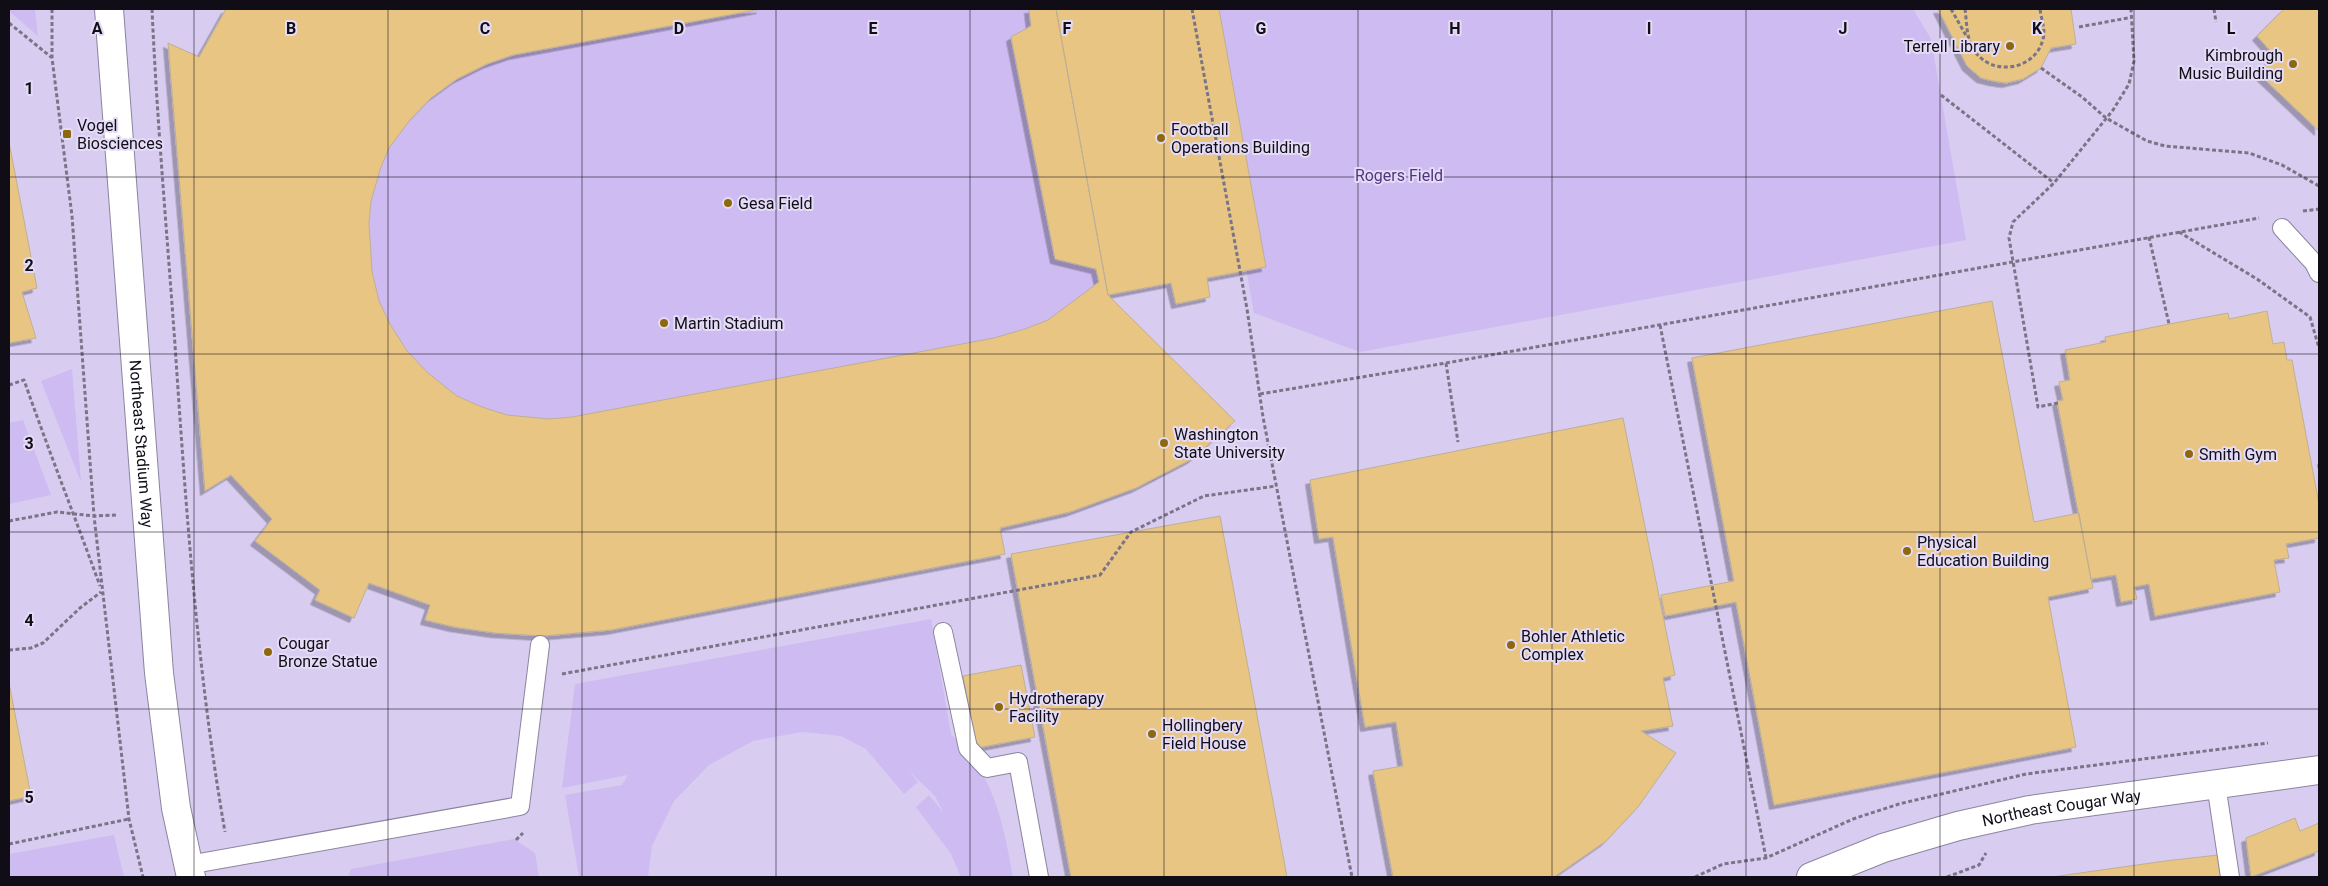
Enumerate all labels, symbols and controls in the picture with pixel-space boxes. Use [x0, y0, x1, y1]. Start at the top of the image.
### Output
text: A [92, 19, 103, 38]
text: B [286, 19, 296, 38]
text: C [480, 19, 490, 38]
text: D [674, 19, 684, 38]
text: E [869, 19, 878, 38]
text: F [1063, 19, 1072, 38]
text: G [1256, 19, 1267, 38]
text: H [1449, 19, 1461, 38]
text: I [1647, 19, 1651, 38]
text: J [1839, 19, 1847, 38]
text: K [2032, 19, 2043, 38]
text: L [2227, 19, 2236, 38]
place label: Terrell Library [1903, 37, 2000, 56]
marker: Terrell Library [2004, 40, 2016, 52]
place label: Kimbrough Music Building [2178, 46, 2283, 83]
marker: Kimbrough Music Building [2287, 58, 2299, 70]
text: 1 [24, 79, 34, 98]
place label: Vogel Biosciences [77, 116, 163, 153]
place label: Football Operations Building [1171, 120, 1310, 157]
marker: Vogel Biosciences [61, 128, 73, 140]
marker: Football Operations Building [1155, 132, 1167, 144]
park label: Rogers Field [1355, 166, 1443, 185]
place label: Gesa Field [738, 194, 812, 213]
marker: Gesa Field [722, 197, 734, 209]
text: 2 [24, 256, 34, 275]
place label: Martin Stadium [674, 314, 784, 333]
marker: Martin Stadium [658, 317, 670, 329]
street label: Northeast Stadium Way [126, 359, 158, 529]
place label: Washington State University [1174, 425, 1285, 462]
text: 3 [24, 434, 34, 453]
marker: Washington State University [1158, 437, 1170, 449]
place label: Smith Gym [2199, 445, 2277, 464]
marker: Smith Gym [2183, 448, 2195, 460]
place label: Physical Education Building [1917, 533, 2049, 570]
marker: Physical Education Building [1901, 545, 1913, 557]
text: 4 [24, 611, 34, 630]
place label: Bohler Athletic Complex [1521, 627, 1625, 664]
place label: Cougar Bronze Statue [278, 634, 377, 671]
marker: Bohler Athletic Complex [1505, 639, 1517, 651]
marker: Cougar Bronze Statue [262, 646, 274, 658]
place label: Hydrotherapy Facility [1009, 689, 1105, 726]
marker: Hydrotherapy Facility [993, 701, 1005, 713]
place label: Hollingbery Field House [1162, 716, 1246, 753]
marker: Hollingbery Field House [1146, 728, 1158, 740]
street label: Northeast Cougar Way [1980, 785, 2142, 830]
text: 5 [24, 788, 34, 807]

